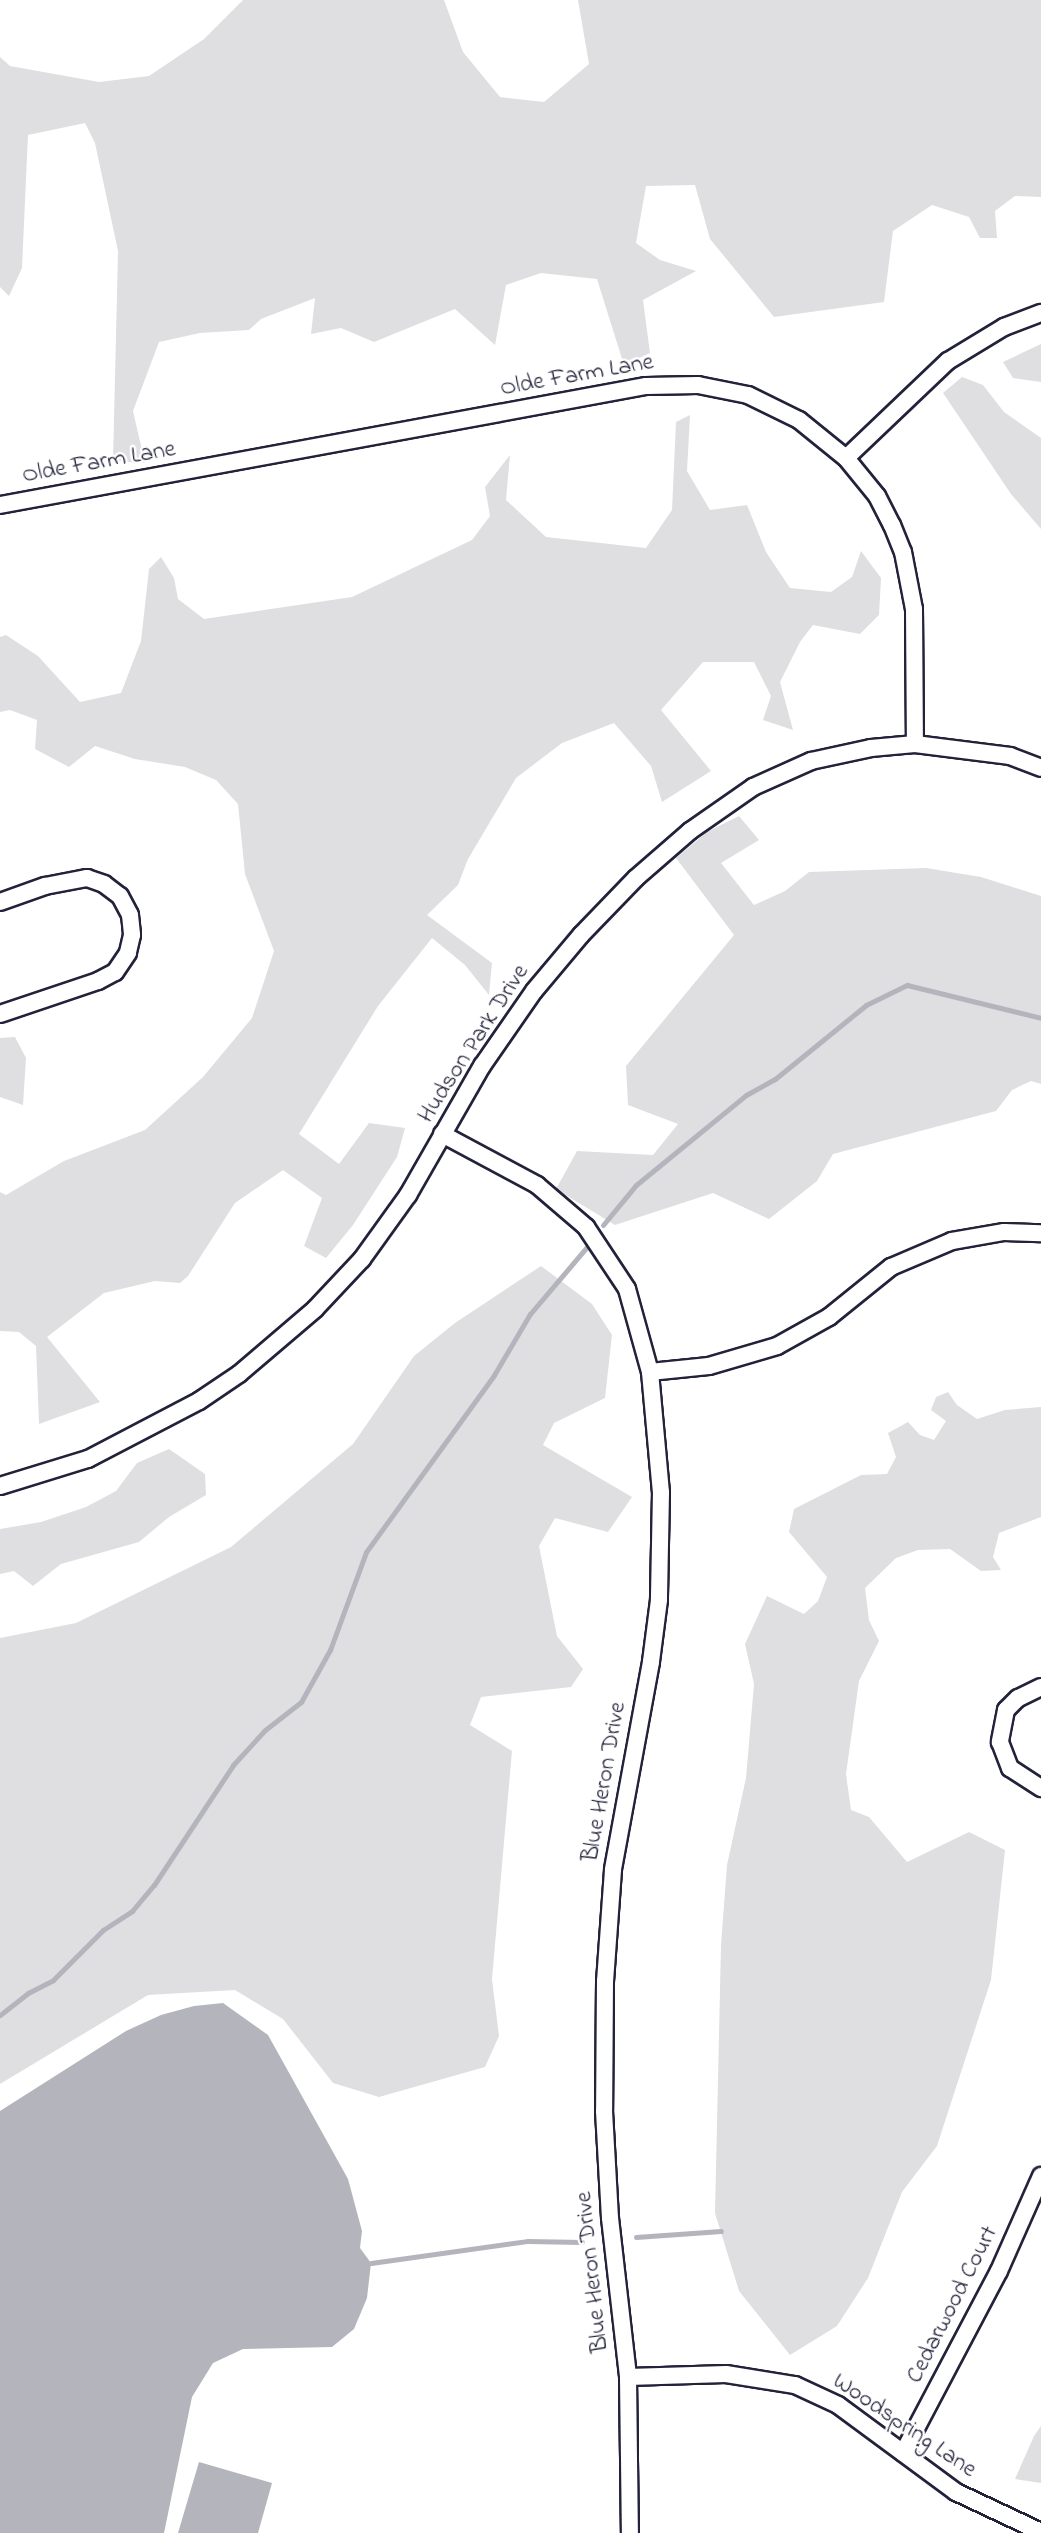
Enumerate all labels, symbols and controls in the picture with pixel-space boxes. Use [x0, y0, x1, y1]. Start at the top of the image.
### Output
street label: Olde Farm Lane [498, 348, 656, 404]
street label: Olde Farm Lane [20, 435, 178, 491]
street label: Hudson Park Drive [412, 959, 536, 1129]
street label: Blue Heron Drive [577, 1700, 633, 1864]
street label: Blue Heron Drive [570, 2190, 616, 2354]
street label: Cedarwood Court [901, 2222, 1005, 2388]
street label: Woodspring Lane [827, 2367, 981, 2485]

